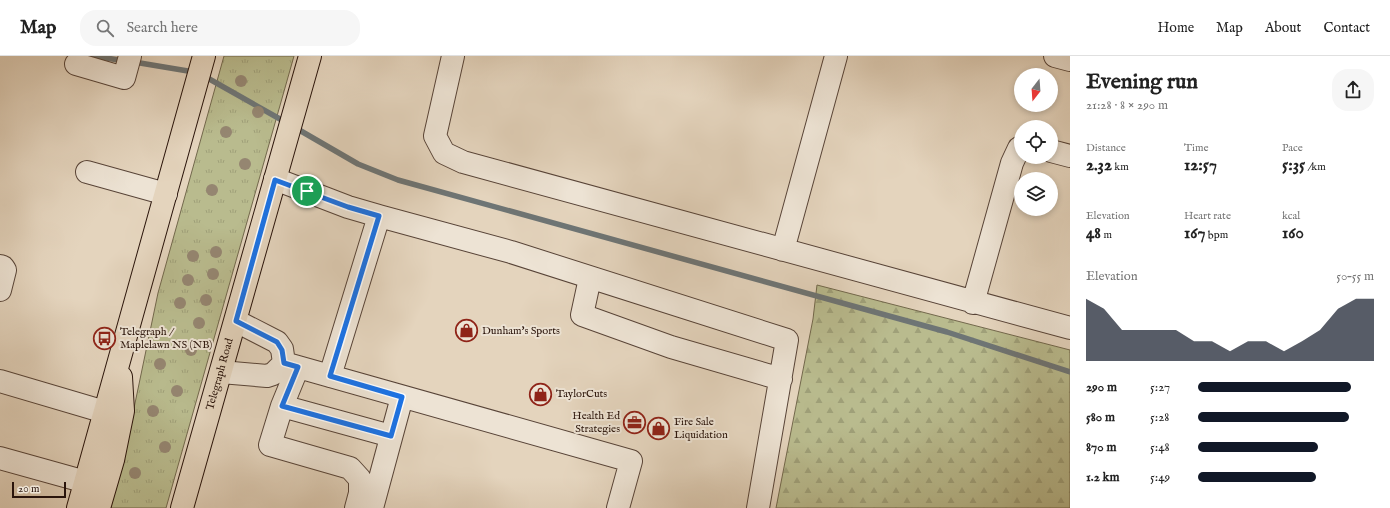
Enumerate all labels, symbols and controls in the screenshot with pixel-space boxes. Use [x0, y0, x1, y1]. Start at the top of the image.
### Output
search box [80, 10, 360, 46]
text: Map [20, 16, 56, 40]
icon: search [94, 17, 116, 39]
text: Search here [126, 18, 198, 37]
text: Home [1158, 19, 1194, 37]
text: Map [1216, 19, 1243, 37]
text: About [1265, 19, 1301, 37]
text: Contact [1323, 19, 1370, 37]
north arrow [1014, 68, 1058, 112]
map controls [1014, 68, 1058, 216]
text: Evening run [1086, 68, 1198, 96]
button: share [1332, 69, 1374, 111]
text: 21:28 · 8 × 290 m [1086, 97, 1168, 114]
button: locate [1014, 120, 1058, 164]
text: Distance [1086, 141, 1126, 155]
text: Time [1184, 141, 1208, 155]
text: Pace [1282, 141, 1303, 155]
text: 2.32 [1086, 155, 1112, 176]
text: 12:57 [1184, 155, 1217, 176]
text: 5:35 [1282, 155, 1305, 176]
text: km [1112, 160, 1129, 174]
text: /km [1305, 160, 1326, 174]
button: layers [1014, 172, 1058, 216]
pin [290, 174, 324, 208]
icon: arrive [296, 180, 318, 202]
text: Elevation [1086, 209, 1130, 223]
text: Heart rate [1184, 209, 1231, 223]
text: kcal [1282, 209, 1300, 223]
text: 48 [1086, 223, 1101, 244]
text: 167 [1184, 223, 1205, 244]
text: 160 [1282, 223, 1304, 244]
text: m [1101, 228, 1112, 242]
text: bpm [1205, 228, 1228, 242]
text: Elevation [1086, 268, 1138, 285]
text: 50–55 m [1336, 268, 1374, 285]
shop icon: Dunham's Sports [454, 318, 480, 344]
place label: Dunham's Sports [482, 324, 560, 338]
bus stop icon: Telegraph / Maplelawn NS (NB) [92, 325, 118, 351]
place label: Telegraph / Maplelawn NS (NB) [120, 325, 212, 352]
street label: Telegraph Road [203, 337, 237, 412]
text: 290 m [1086, 379, 1117, 396]
text: 5:27 [1150, 379, 1170, 396]
shop icon: TaylorCuts [527, 381, 553, 407]
place label: TaylorCuts [556, 387, 607, 401]
place label: Health Ed Strategies [572, 409, 620, 436]
office icon: Health Ed Strategies [622, 409, 648, 435]
text: 580 m [1086, 409, 1115, 426]
text: 5:28 [1150, 409, 1169, 426]
shop icon: Fire Sale Liquidation [645, 415, 671, 441]
place label: Fire Sale Liquidation [674, 415, 728, 442]
text: 870 m [1086, 439, 1116, 456]
text: 5:48 [1150, 439, 1170, 456]
text: 1.2 km [1086, 469, 1120, 486]
text: 5:49 [1150, 469, 1170, 486]
scale bar [12, 480, 66, 499]
text: 20 m [18, 482, 39, 496]

